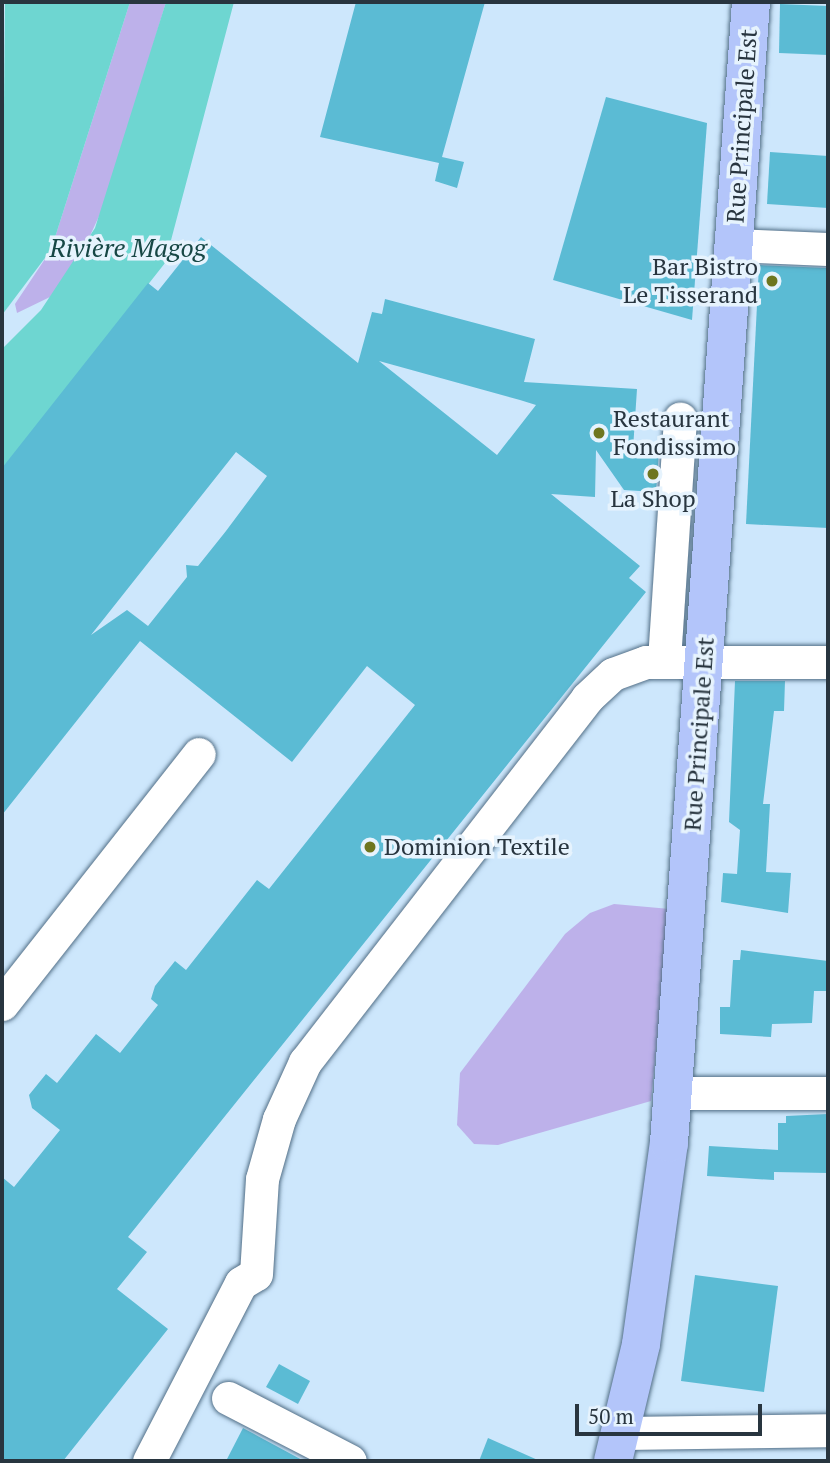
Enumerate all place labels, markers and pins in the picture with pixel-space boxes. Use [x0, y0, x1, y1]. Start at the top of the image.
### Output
place label: Bar Bistro Le Tisserand [623, 253, 758, 309]
marker: Bar Bistro Le Tisserand [764, 273, 780, 289]
place label: Restaurant Fondissimo [613, 405, 736, 461]
marker: Restaurant Fondissimo [591, 425, 607, 441]
marker: La Shop [645, 466, 661, 482]
place label: La Shop [611, 485, 695, 513]
place label: Dominion Textile [384, 833, 570, 861]
marker: Dominion Textile [362, 839, 378, 855]

